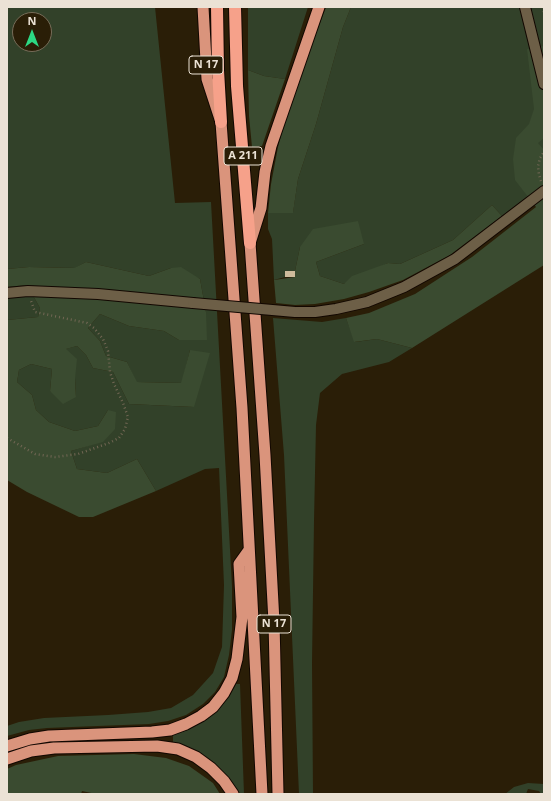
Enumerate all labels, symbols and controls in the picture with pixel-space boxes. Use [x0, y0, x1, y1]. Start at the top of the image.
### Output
north arrow [12, 12, 52, 52]
text: N [28, 13, 36, 28]
road number: N 17 [189, 56, 223, 74]
road number: A 211 [224, 147, 262, 165]
road number: N 17 [257, 615, 291, 633]

